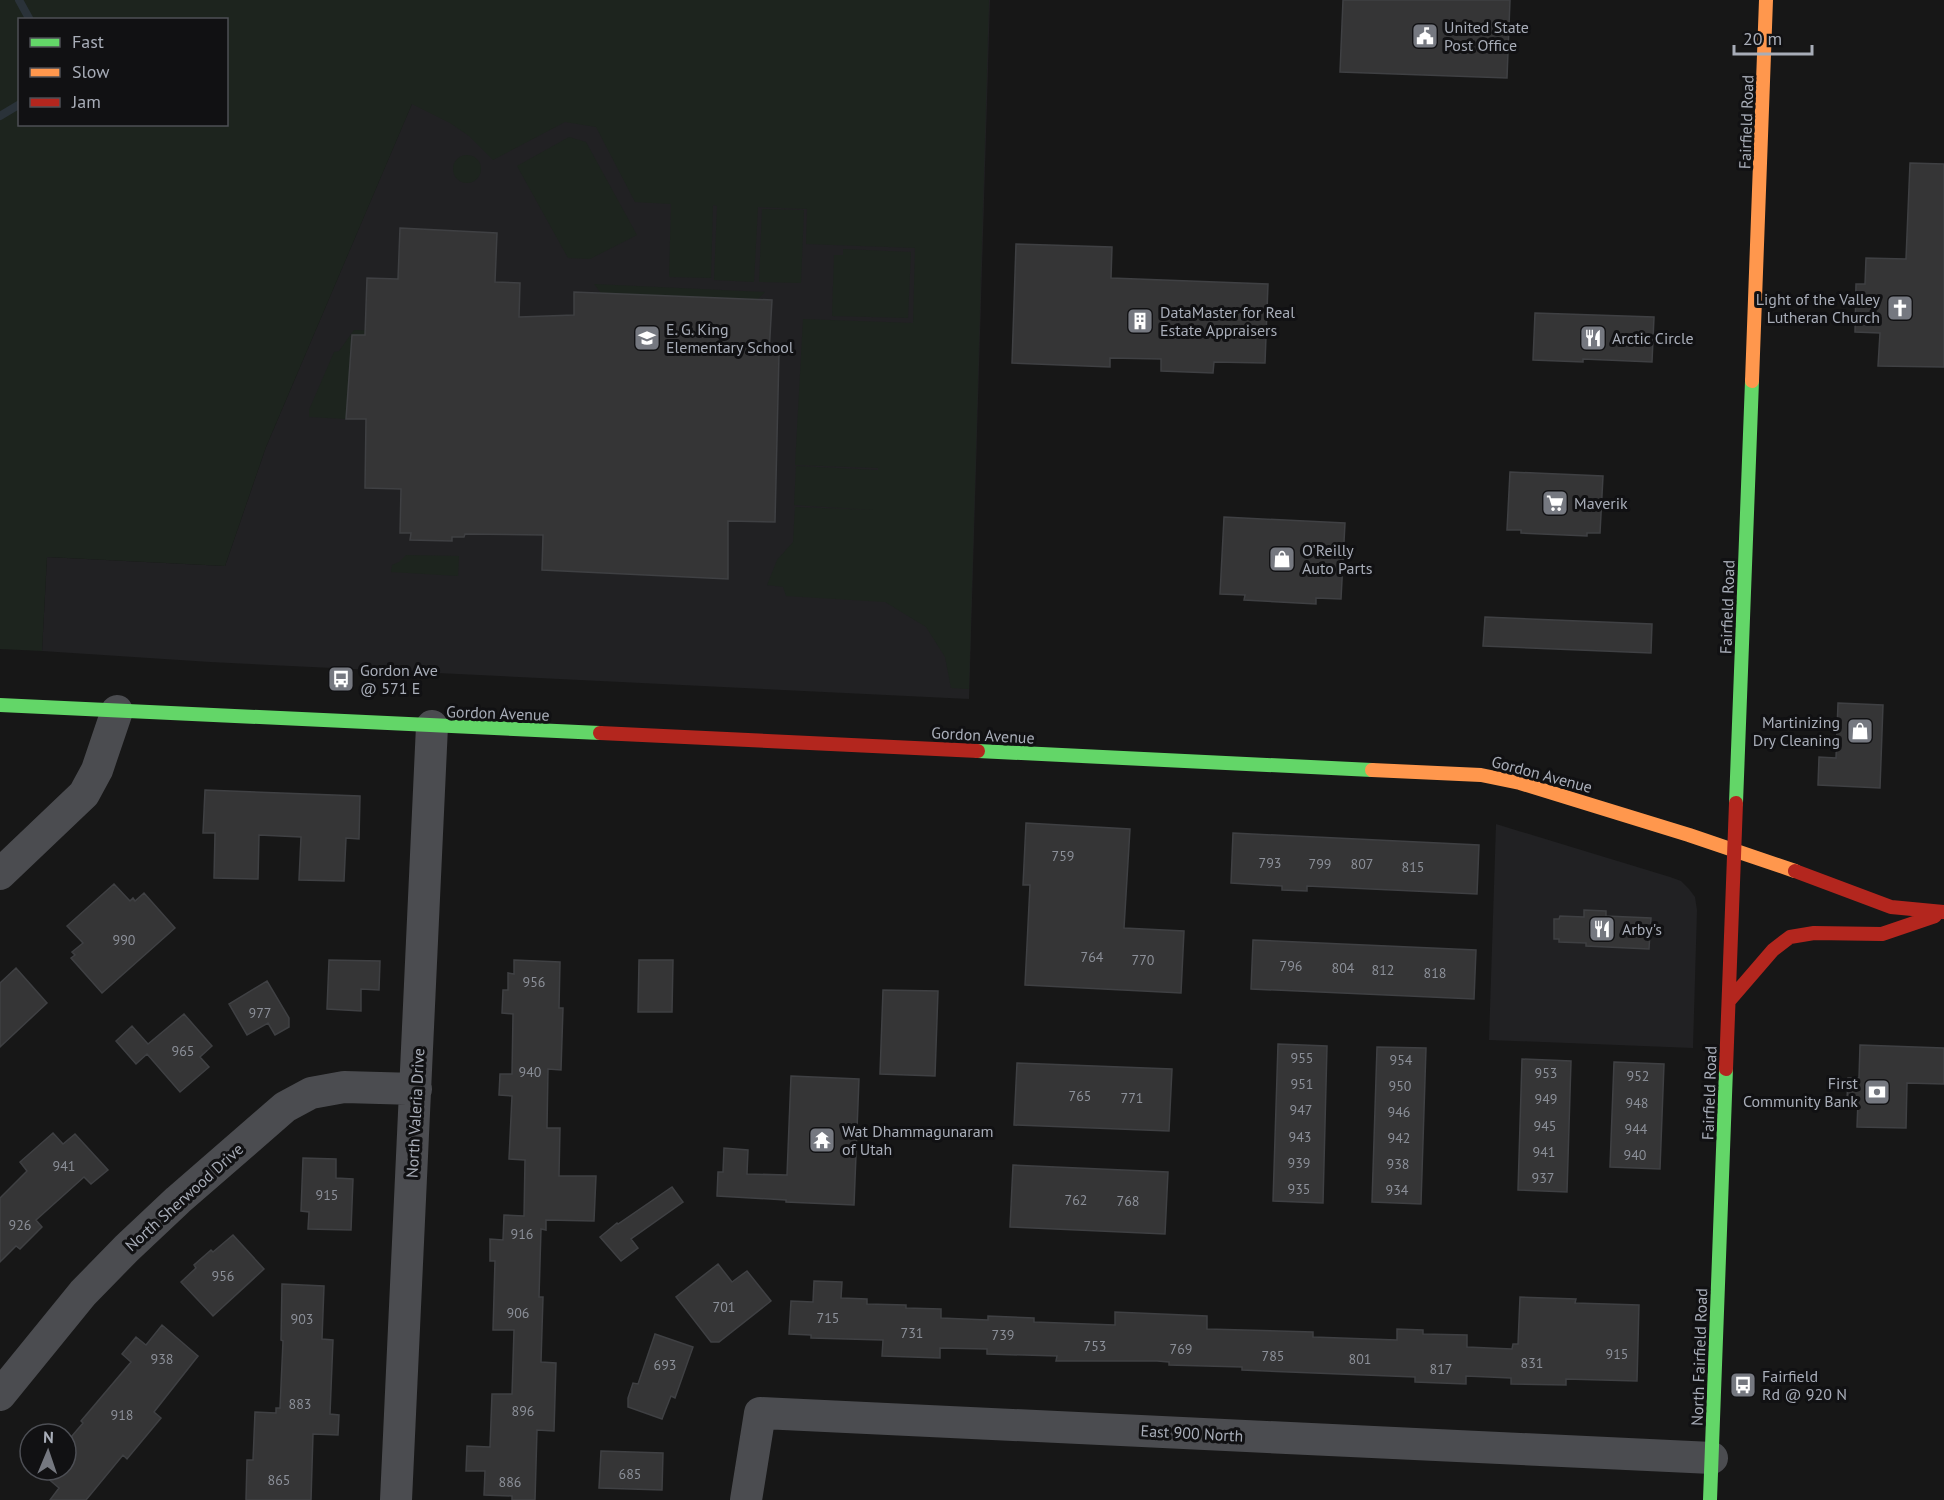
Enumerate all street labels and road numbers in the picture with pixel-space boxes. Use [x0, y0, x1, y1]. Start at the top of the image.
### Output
street label: Fairfield Road [1734, 75, 1758, 169]
street label: Fairfield Road [1715, 560, 1739, 654]
street label: Gordon Avenue [446, 701, 550, 725]
street label: Gordon Avenue [931, 722, 1035, 748]
street label: Gordon Avenue [1489, 751, 1595, 797]
street label: Fairfield Road [1697, 1046, 1721, 1140]
street label: North Valeria Drive [402, 1048, 428, 1178]
street label: North Sherwood Drive [121, 1139, 247, 1255]
street label: North Fairfield Road [1687, 1288, 1711, 1426]
street label: East 900 North [1140, 1420, 1244, 1446]

